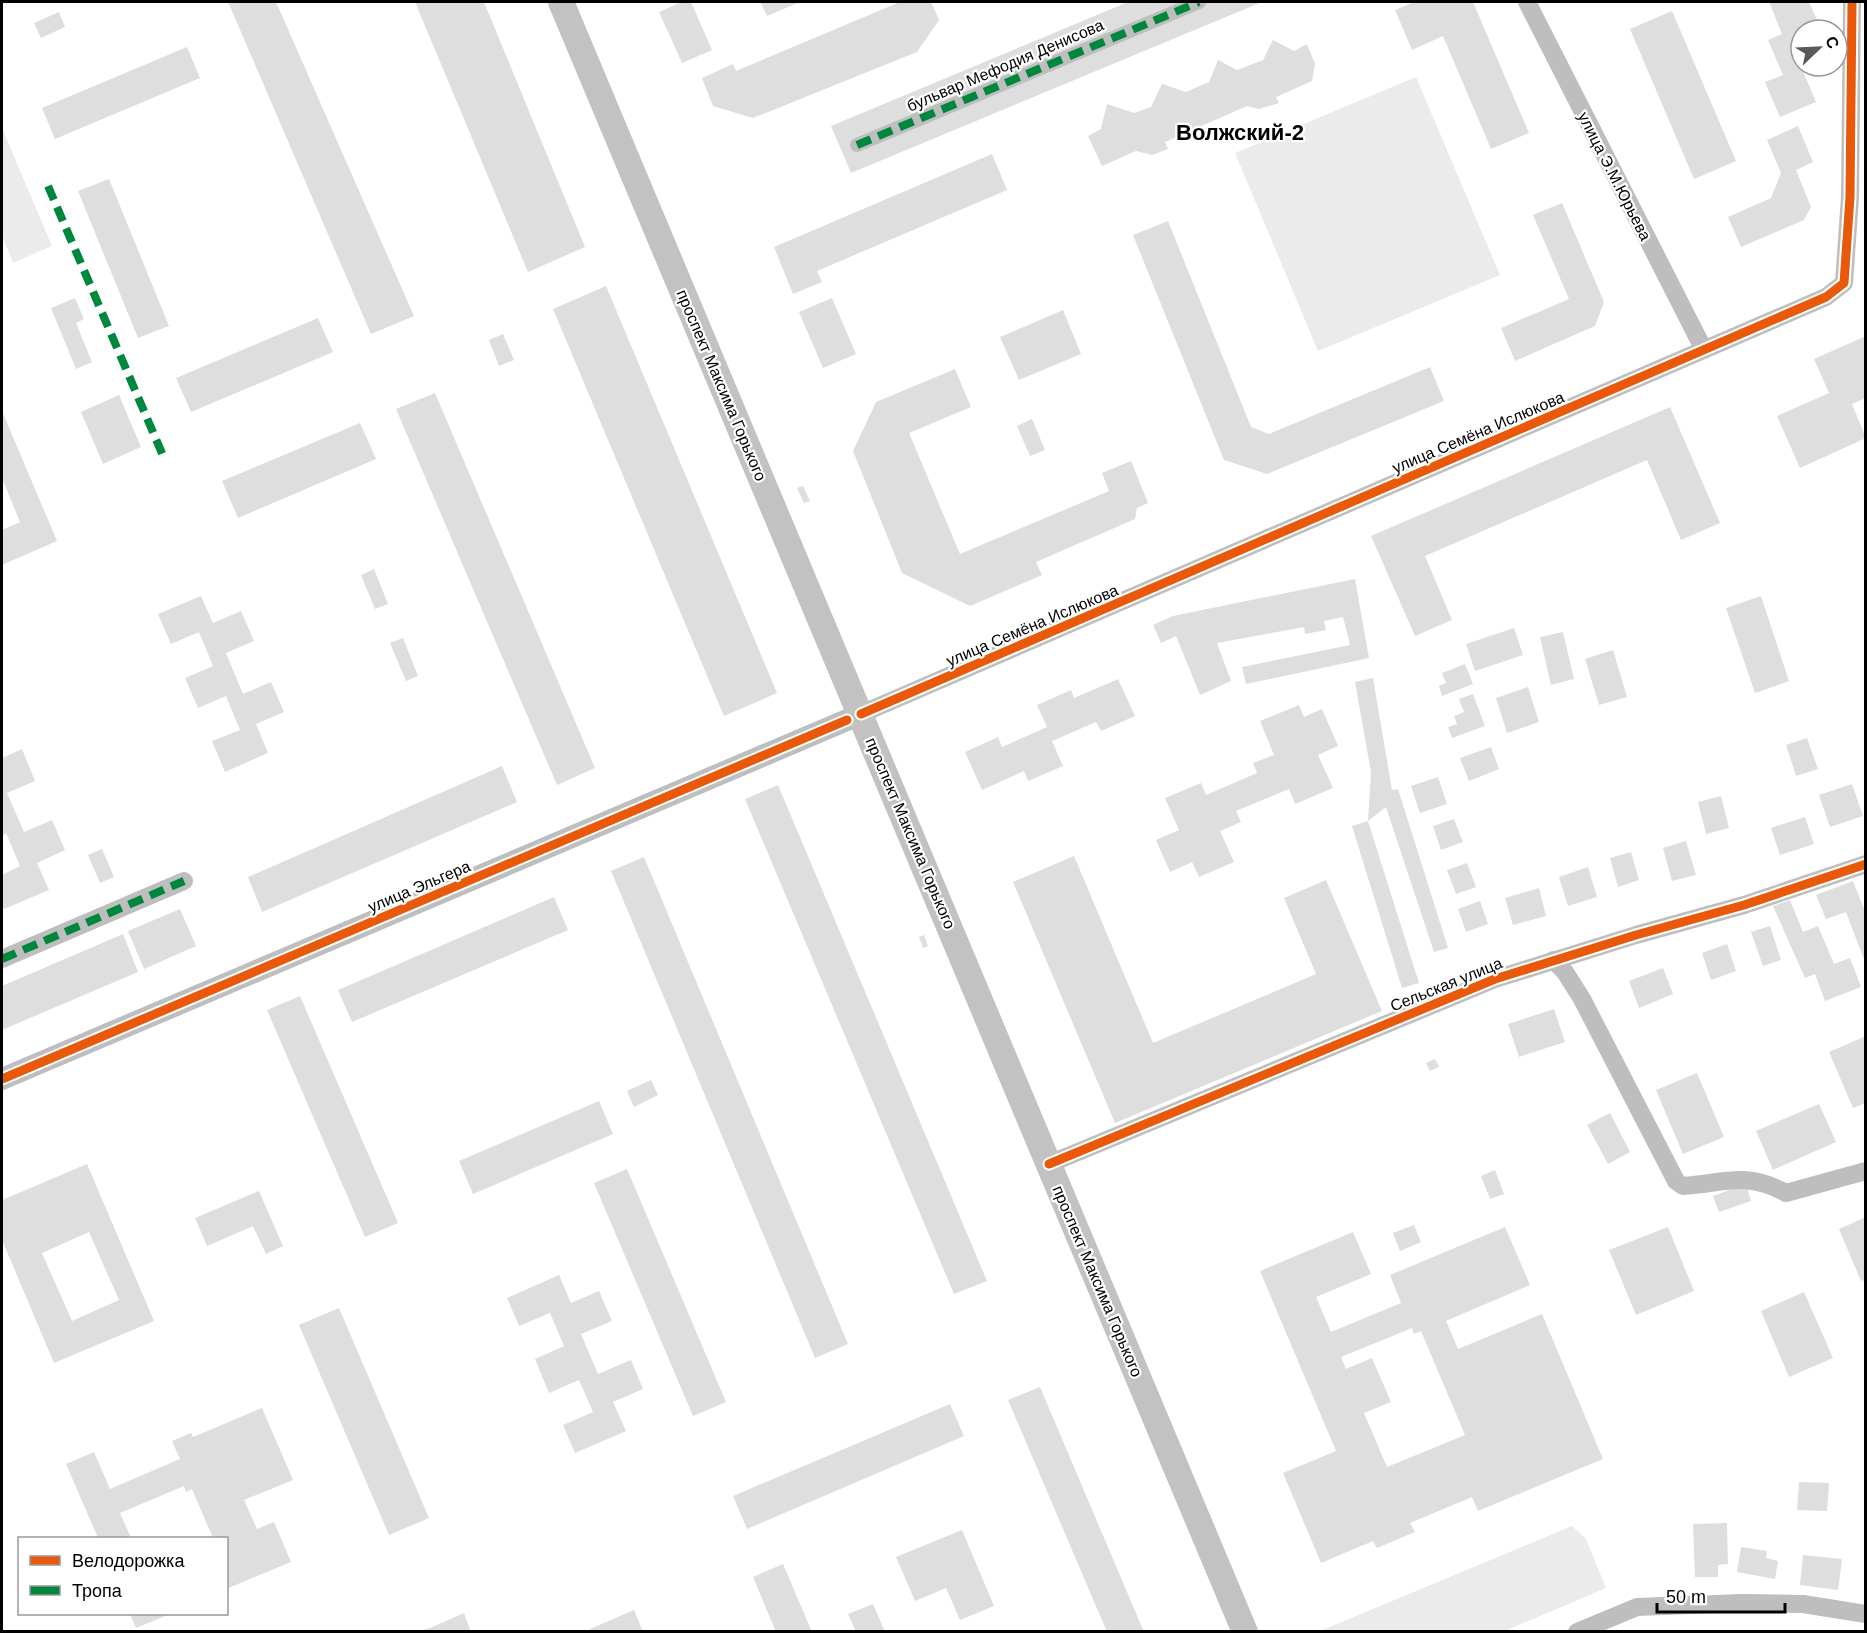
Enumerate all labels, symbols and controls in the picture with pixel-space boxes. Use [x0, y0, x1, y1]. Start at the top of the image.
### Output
street label: бульвар Мефодия Денисова [904, 16, 1106, 115]
north arrow [1789, 18, 1849, 78]
text: С [1822, 34, 1843, 51]
street label: улица Э.М.Юрьева [1575, 109, 1654, 243]
district label: Волжский-2 [1176, 120, 1304, 145]
street label: проспект Максима Горького [673, 287, 770, 483]
street label: улица Семёна Ислюкова [1390, 388, 1567, 476]
street label: улица Семёна Ислюкова [944, 581, 1121, 669]
street label: проспект Максима Горького [862, 735, 959, 931]
street label: улица Эльгера [366, 857, 473, 916]
street label: Сельская улица [1388, 954, 1505, 1015]
street label: проспект Максима Горького [1049, 1183, 1146, 1379]
legend [18, 1537, 228, 1615]
text: Велодорожка [72, 1551, 185, 1571]
scale bar [1657, 1576, 1784, 1614]
text: Тропа [72, 1581, 123, 1601]
text: 50 m [1666, 1587, 1706, 1607]

